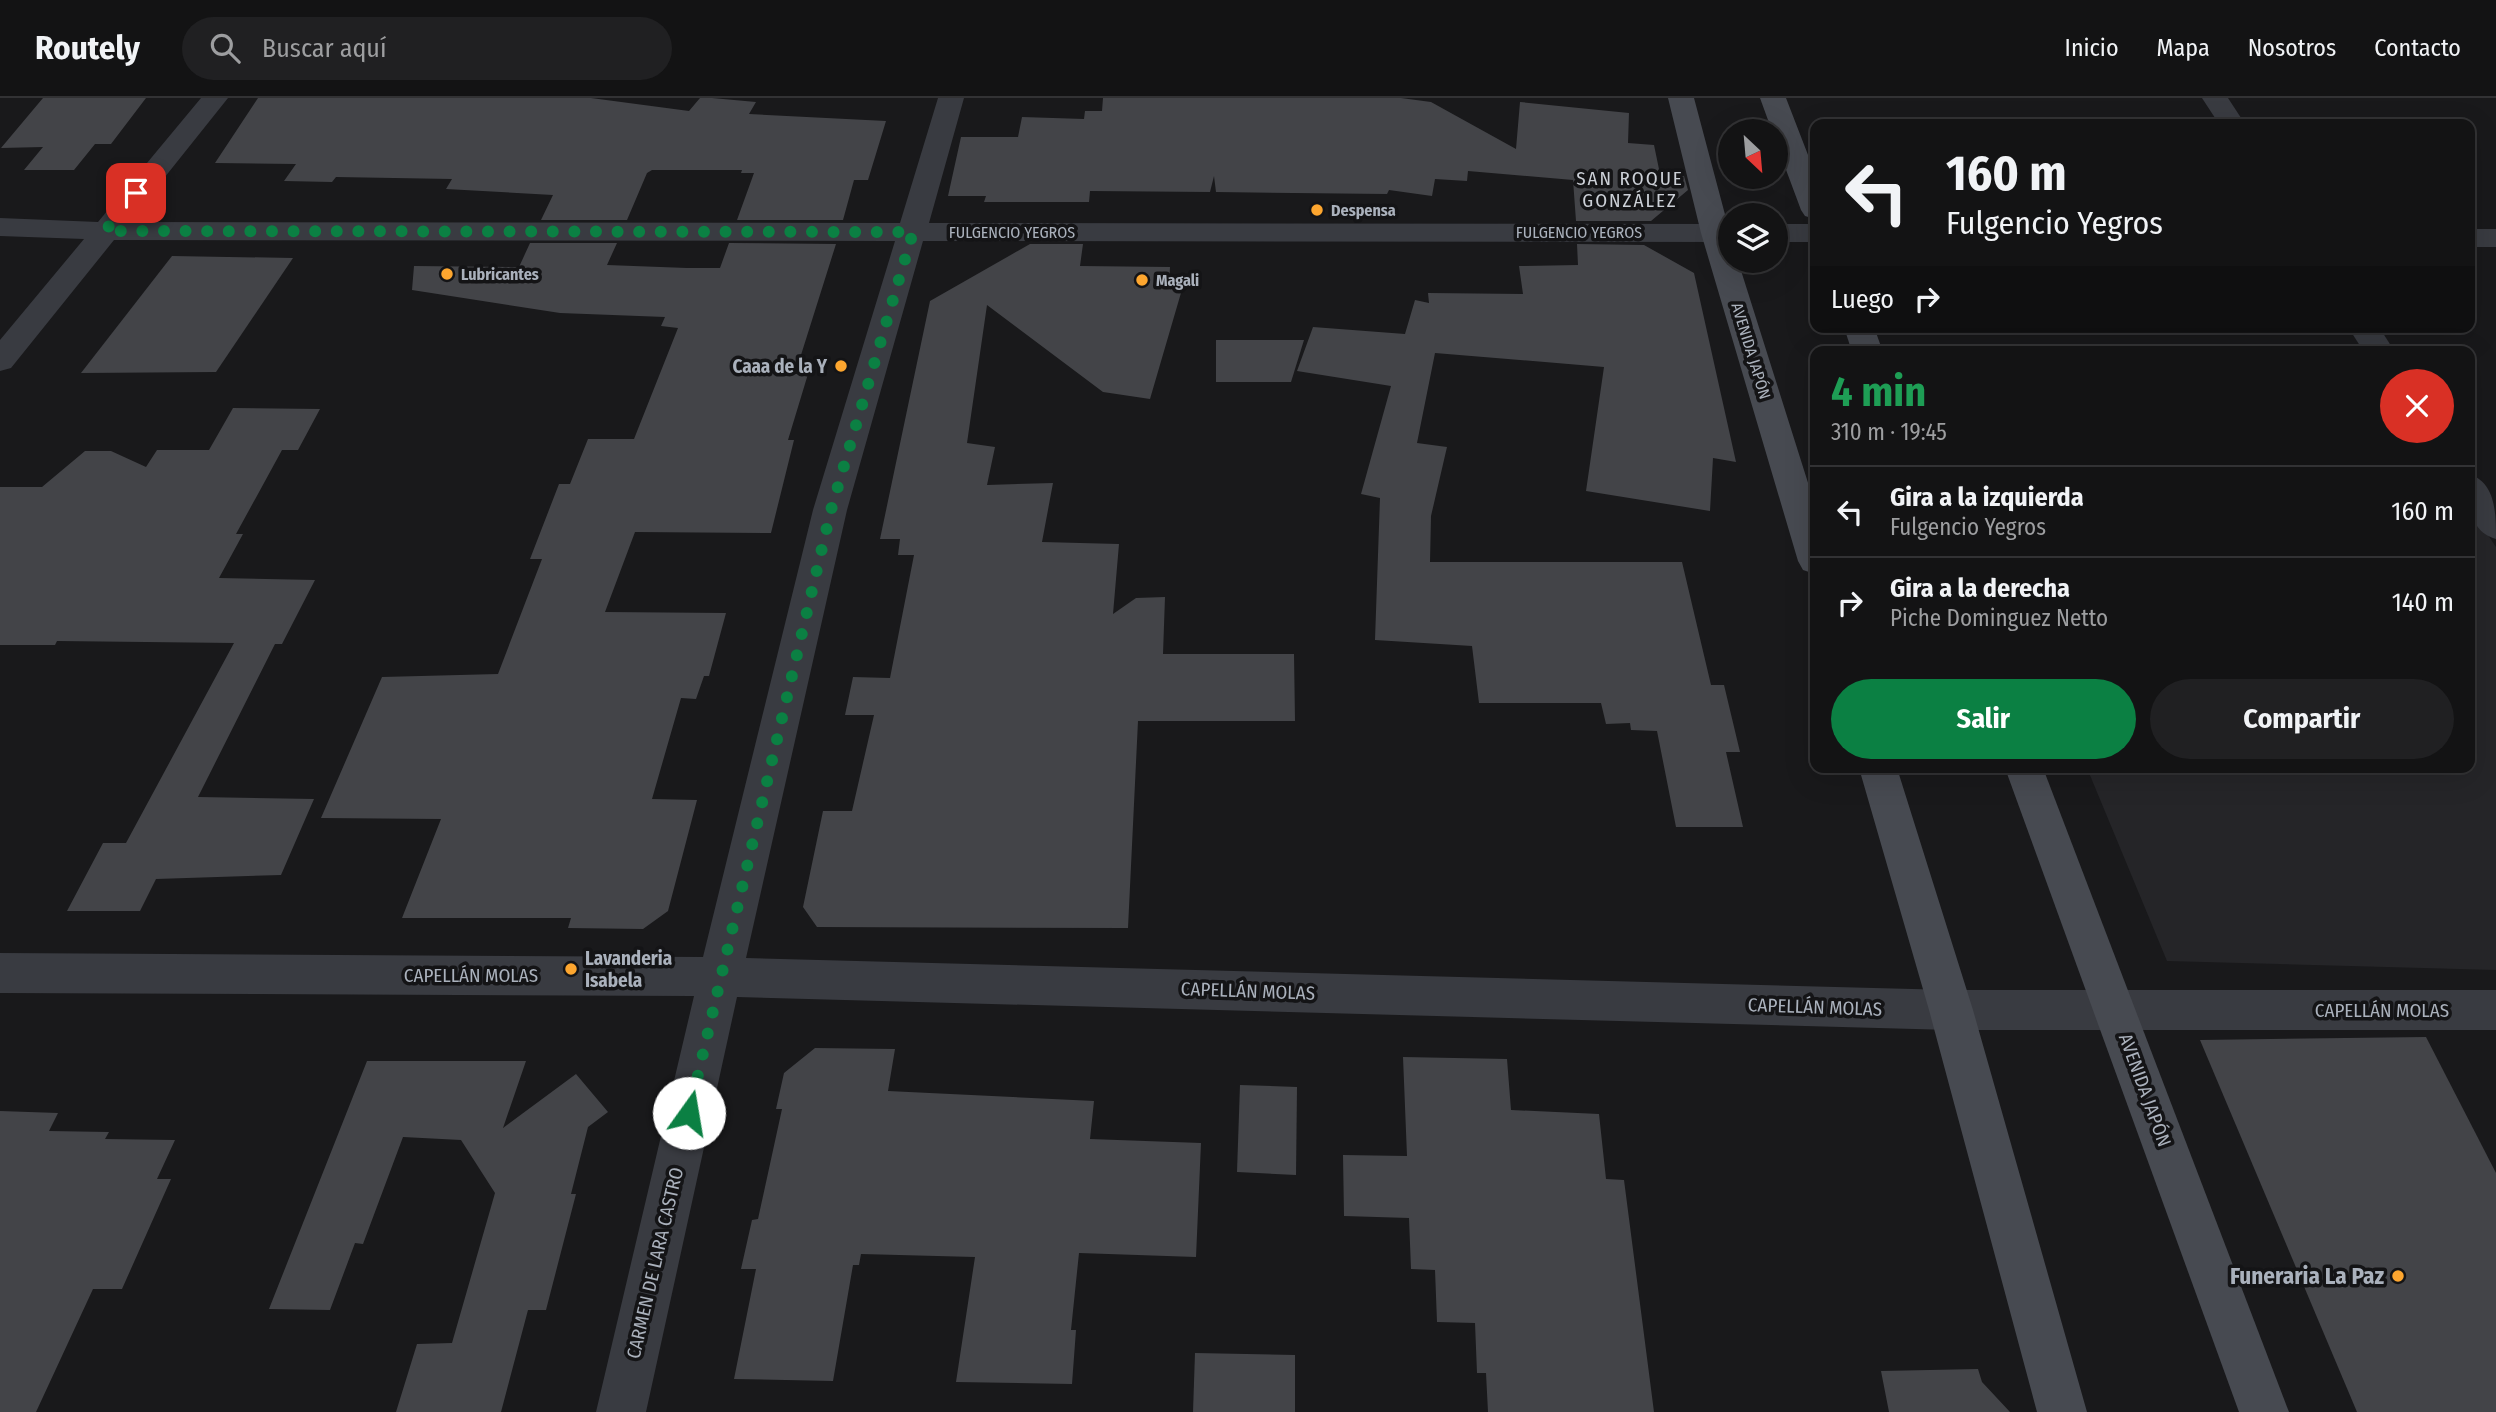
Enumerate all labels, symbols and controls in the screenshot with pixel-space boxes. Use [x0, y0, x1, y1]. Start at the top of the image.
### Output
search box [182, 17, 672, 80]
text: Routely [35, 28, 140, 68]
icon: search [206, 29, 244, 67]
text: Buscar aquí [262, 33, 387, 64]
text: Inicio [2065, 34, 2119, 62]
text: Mapa [2157, 34, 2210, 62]
text: Nosotros [2248, 34, 2336, 62]
text: Contacto [2374, 34, 2461, 62]
north arrow [1718, 119, 1788, 189]
map controls [1718, 119, 1788, 273]
text: 160 m [1946, 144, 2067, 203]
icon: left [1831, 147, 1922, 238]
pin [106, 163, 166, 223]
district label: SAN ROQUE GONZÁLEZ [1576, 167, 1684, 212]
icon: arrive [117, 174, 155, 212]
place label: Despensa [1331, 201, 1396, 220]
marker: Despensa [1309, 202, 1325, 218]
button: layers [1718, 203, 1788, 273]
text: Fulgencio Yegros [1946, 204, 2163, 242]
street label: FULGENCIO YEGROS [949, 223, 1075, 242]
street label: FULGENCIO YEGROS [1516, 223, 1642, 242]
place label: Lubricantes [461, 265, 539, 284]
marker: Lubricantes [439, 266, 455, 282]
place label: Magali [1156, 271, 1199, 290]
marker: Magali [1134, 272, 1150, 288]
icon: right [1908, 280, 1946, 318]
text: Luego [1831, 284, 1894, 315]
street label: AVENIDA JAPÓN [1727, 300, 1775, 402]
place label: Caaa de la Y [732, 355, 828, 378]
marker: Caaa de la Y [833, 358, 849, 374]
text: 4 min [1831, 367, 1926, 417]
button: close [2380, 369, 2454, 443]
text: 310 m · 19:45 [1831, 418, 1947, 446]
text: Gira a la izquierda [1890, 482, 2084, 513]
icon: left [1831, 493, 1869, 531]
text: 160 m [2391, 496, 2454, 527]
text: Fulgencio Yegros [1890, 513, 2046, 541]
text: Gira a la derecha [1890, 573, 2070, 604]
icon: right [1831, 584, 1869, 622]
text: 140 m [2392, 587, 2454, 618]
text: Piche Dominguez Netto [1890, 604, 2108, 632]
button: Salir [1831, 679, 2136, 759]
button: Compartir [2150, 679, 2454, 759]
place label: Lavanderia Isabela [585, 947, 672, 992]
marker: Lavanderia Isabela [563, 961, 579, 977]
street label: CAPELLÁN MOLAS [404, 964, 538, 987]
street label: CAPELLÁN MOLAS [1180, 977, 1316, 1005]
street label: CAPELLÁN MOLAS [1747, 993, 1883, 1021]
street label: CAPELLÁN MOLAS [2315, 999, 2449, 1022]
street label: AVENIDA JAPÓN [2114, 1030, 2176, 1150]
position arrow [652, 1076, 726, 1150]
street label: CARMEN DE LARA CASTRO [622, 1165, 688, 1361]
place label: Funeraria La Paz [2230, 1262, 2384, 1290]
marker: Funeraria La Paz [2390, 1268, 2406, 1284]

